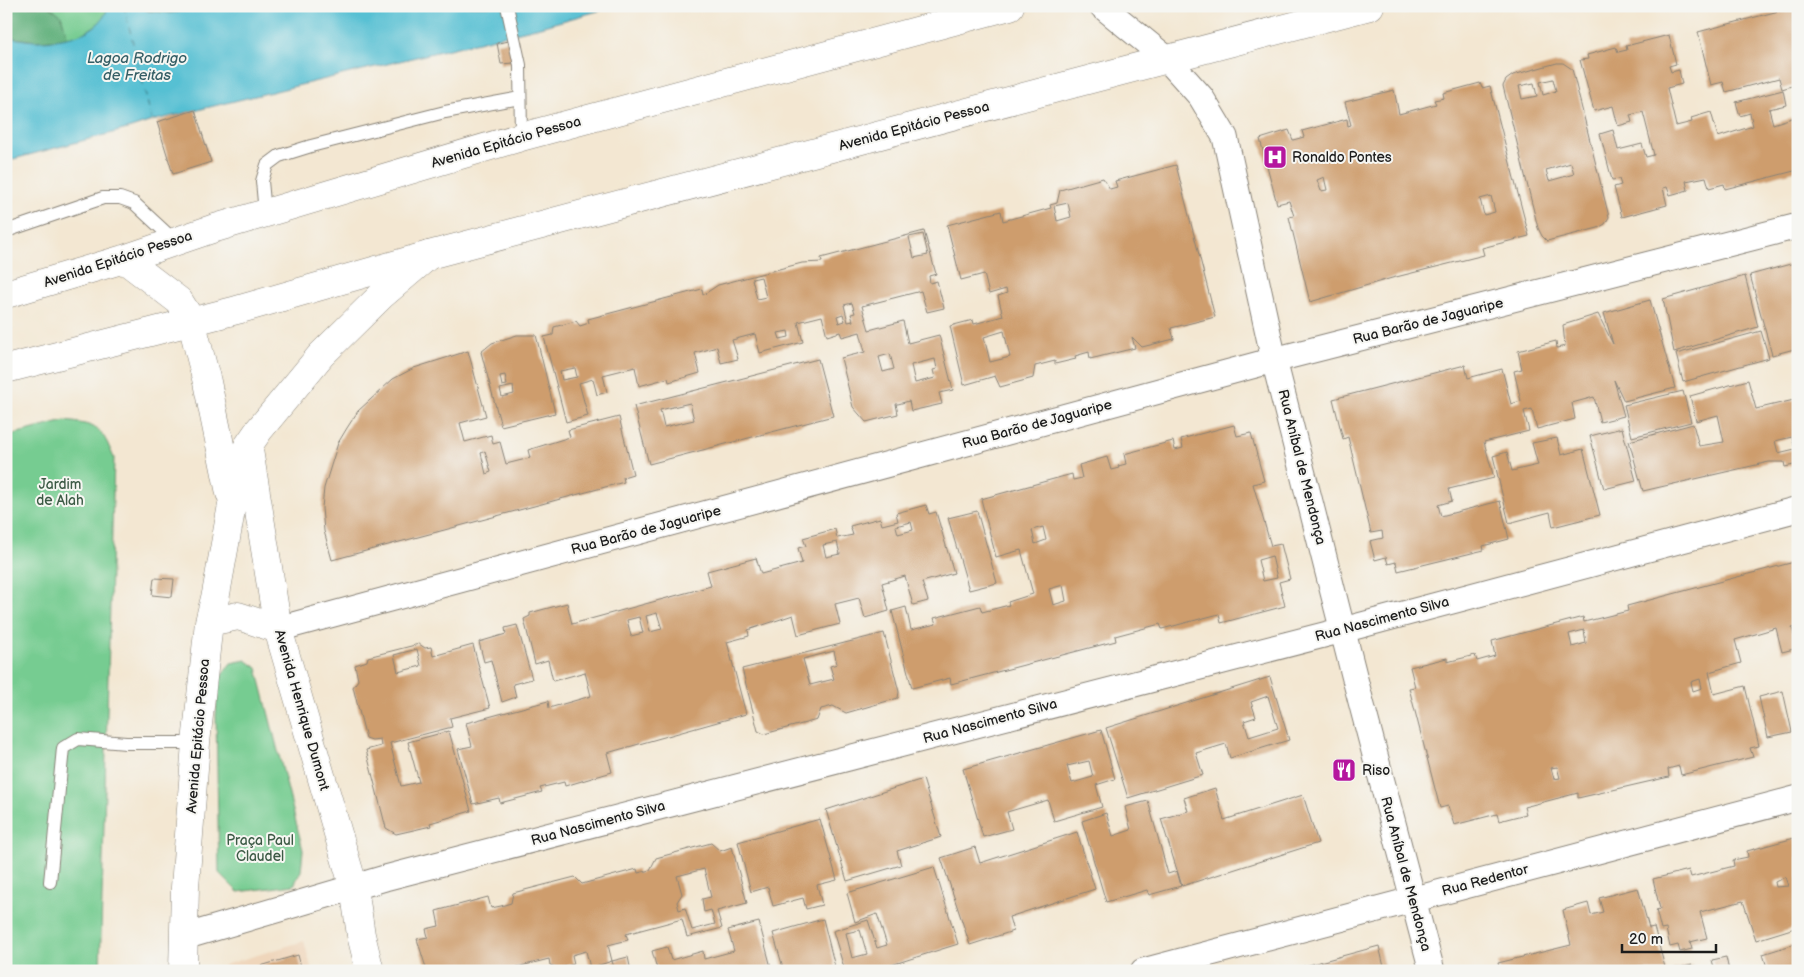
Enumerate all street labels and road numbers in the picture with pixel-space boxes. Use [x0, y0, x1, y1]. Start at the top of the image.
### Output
street label: Avenida Epitácio Pessoa [837, 98, 991, 154]
street label: Avenida Epitácio Pessoa [429, 112, 583, 172]
street label: Avenida Epitácio Pessoa [42, 227, 194, 291]
street label: Rua Barão de Jaguaripe [1351, 294, 1505, 348]
street label: Rua Aníbal de Mendonça [1274, 388, 1330, 547]
street label: Rua Barão de Jaguaripe [960, 396, 1114, 452]
street label: Rua Barão de Jaguaripe [569, 502, 723, 558]
street label: Rua Nascimento Silva [1313, 593, 1451, 645]
street label: Avenida Henrique Dumont [271, 628, 333, 793]
street label: Avenida Epitácio Pessoa [183, 658, 213, 814]
street label: Rua Nascimento Silva [921, 695, 1059, 747]
street label: Rua Aníbal de Mendonça [1377, 795, 1435, 953]
street label: Rua Nascimento Silva [529, 797, 667, 849]
street label: Rua Redentor [1440, 860, 1531, 900]

